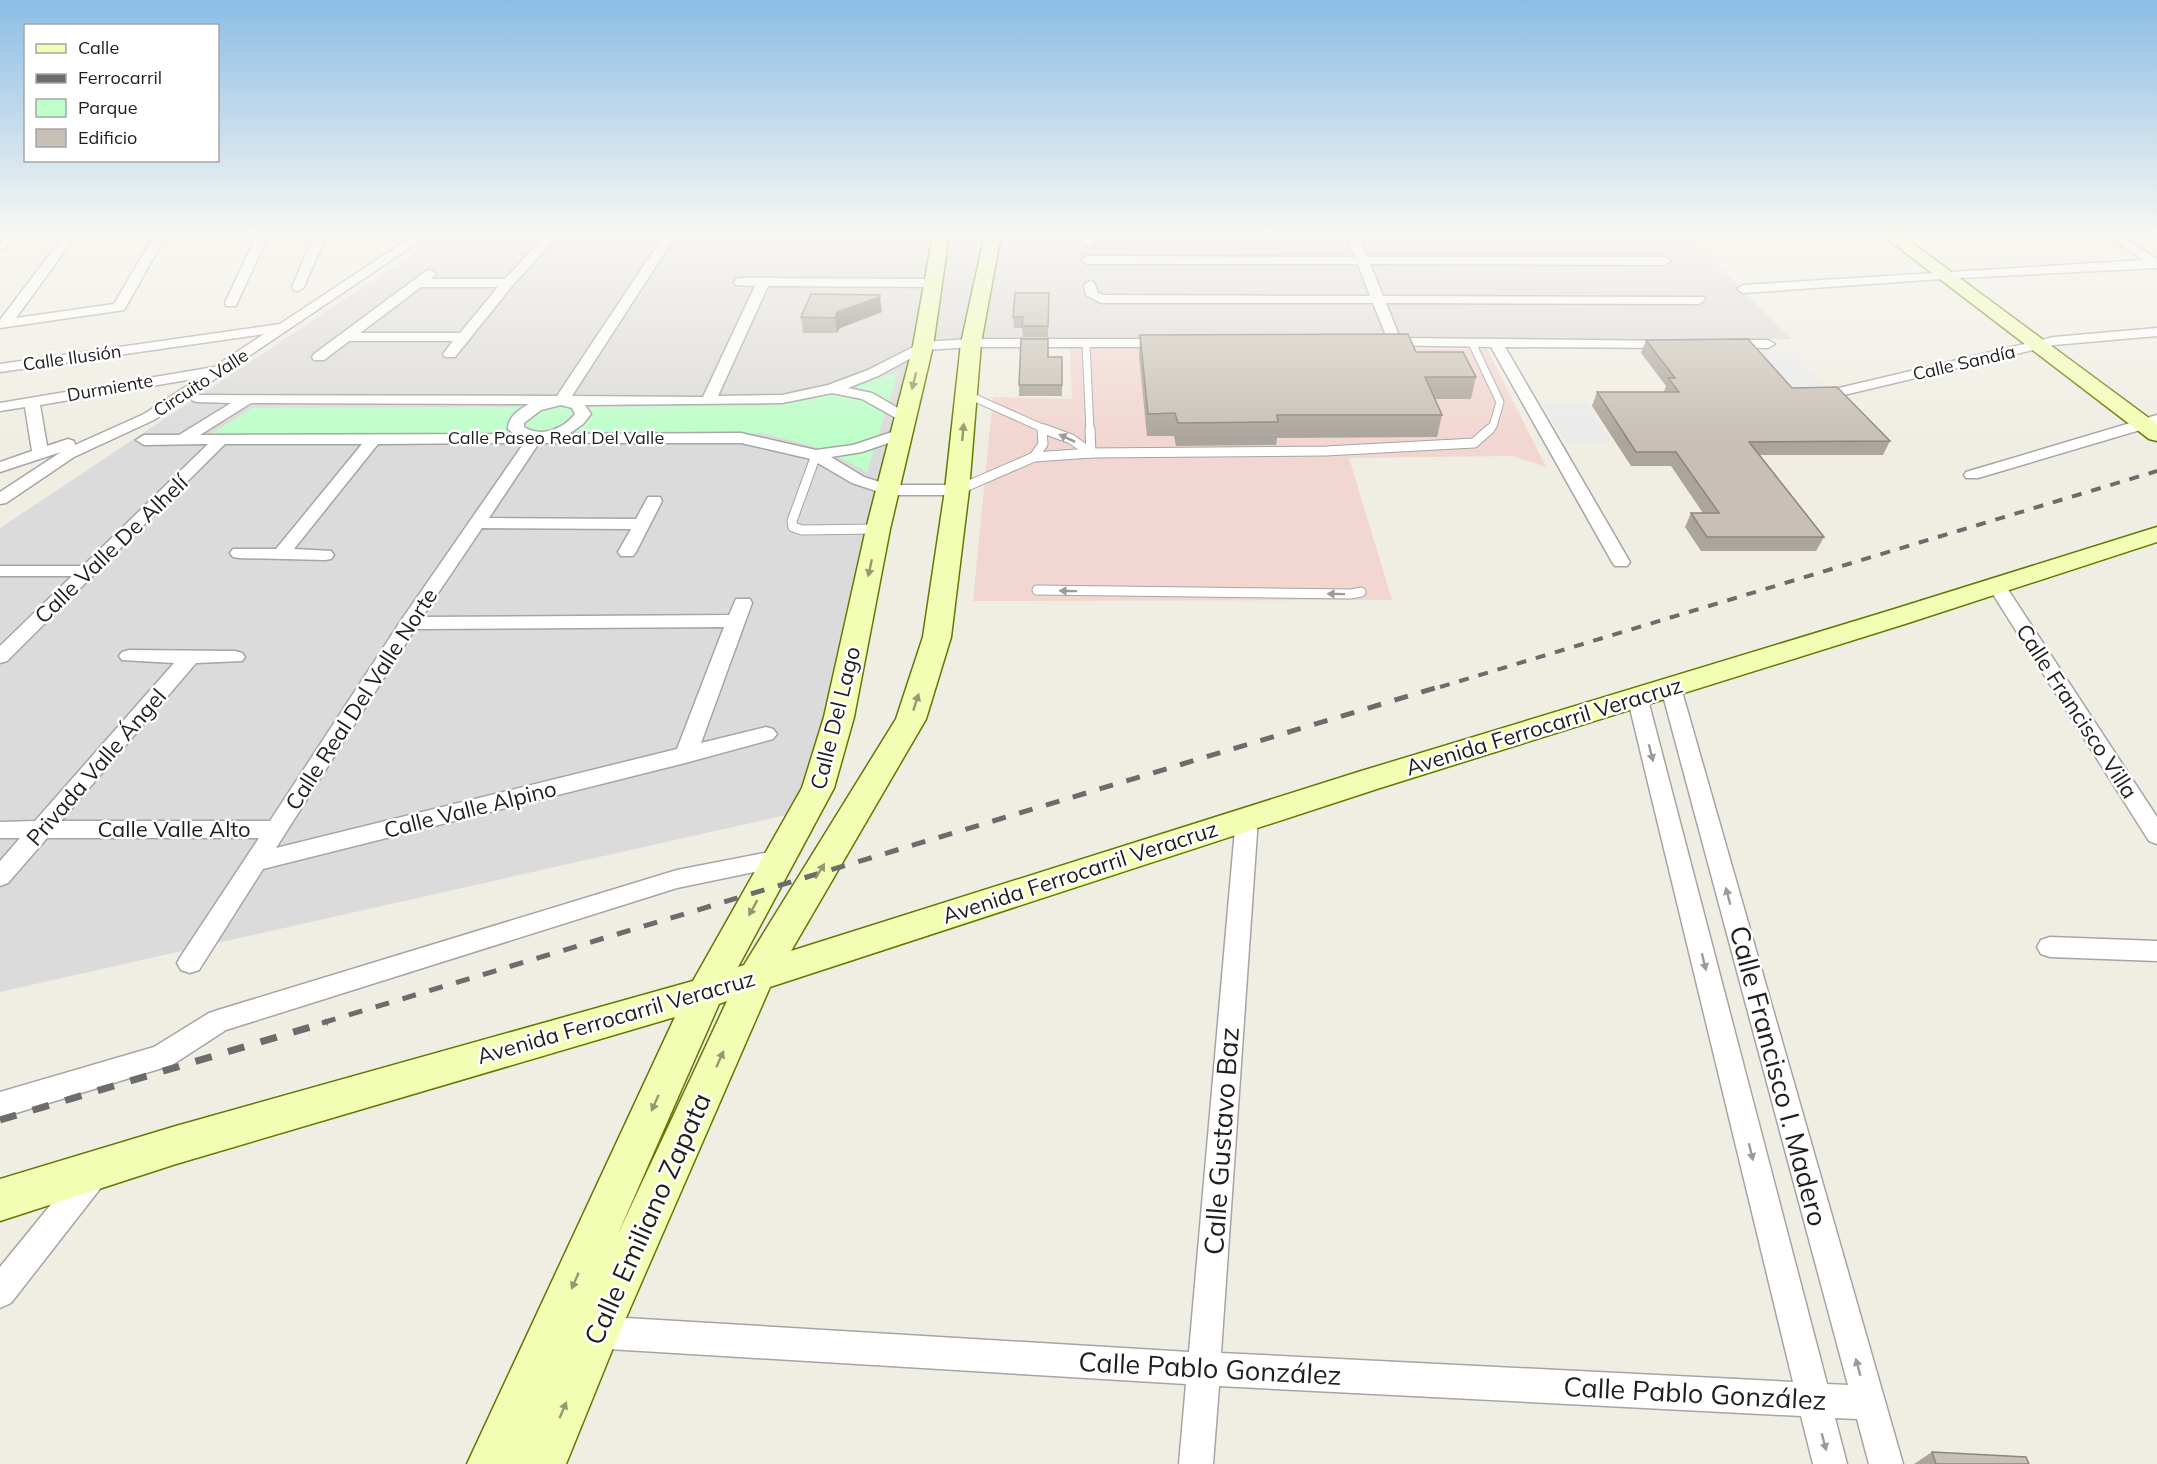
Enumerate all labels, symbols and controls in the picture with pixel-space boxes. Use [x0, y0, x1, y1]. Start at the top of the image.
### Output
legend [24, 24, 219, 162]
text: Calle [78, 36, 119, 59]
text: Ferrocarril [78, 66, 162, 89]
text: Parque [78, 96, 137, 119]
text: Edificio [78, 126, 137, 149]
street label: Calle Ilusión [21, 339, 123, 376]
street label: Calle Sandía [1910, 340, 2017, 385]
street label: Circuito Valle [149, 343, 252, 422]
street label: Durmiente [65, 369, 155, 406]
one-way arrow [909, 372, 919, 391]
one-way arrow [958, 422, 967, 441]
street label: Calle Paseo Real Del Valle [448, 426, 664, 449]
one-way arrow [1059, 434, 1076, 443]
street label: Calle Valle De Alhelí [28, 467, 195, 629]
one-way arrow [865, 558, 874, 577]
street label: Calle Real Del Valle Norte [279, 583, 443, 815]
one-way arrow [1059, 586, 1078, 596]
one-way arrow [1326, 589, 1345, 599]
street label: Calle Francisco Villa [2010, 618, 2144, 804]
street label: Calle Del Lago [804, 644, 866, 792]
street label: Avenida Ferrocarril Veracruz [1402, 671, 1686, 781]
street label: Privada Valle Ángel [20, 683, 172, 851]
one-way arrow [912, 693, 921, 711]
one-way arrow [1647, 744, 1657, 762]
street label: Calle Valle Alpino [381, 774, 559, 844]
street label: Avenida Ferrocarril Veracruz [939, 814, 1221, 930]
street label: Calle Valle Alto [97, 815, 251, 843]
one-way arrow [814, 863, 825, 879]
one-way arrow [1723, 887, 1732, 905]
one-way arrow [748, 900, 758, 917]
street label: Calle Francisco I. Madero [1722, 922, 1835, 1230]
one-way arrow [1699, 953, 1709, 972]
street label: Avenida Ferrocarril Veracruz [474, 964, 758, 1070]
street label: Calle Gustavo Baz [1196, 1026, 1246, 1256]
one-way arrow [715, 1051, 724, 1068]
street label: Calle Emiliano Zapata [576, 1087, 718, 1350]
one-way arrow [650, 1095, 660, 1113]
one-way arrow [1746, 1142, 1756, 1161]
one-way arrow [570, 1272, 579, 1289]
street label: Calle Pablo González [1078, 1344, 1342, 1392]
one-way arrow [1853, 1358, 1862, 1376]
street label: Calle Pablo González [1563, 1369, 1827, 1417]
one-way arrow [559, 1401, 568, 1419]
one-way arrow [1820, 1434, 1829, 1452]

